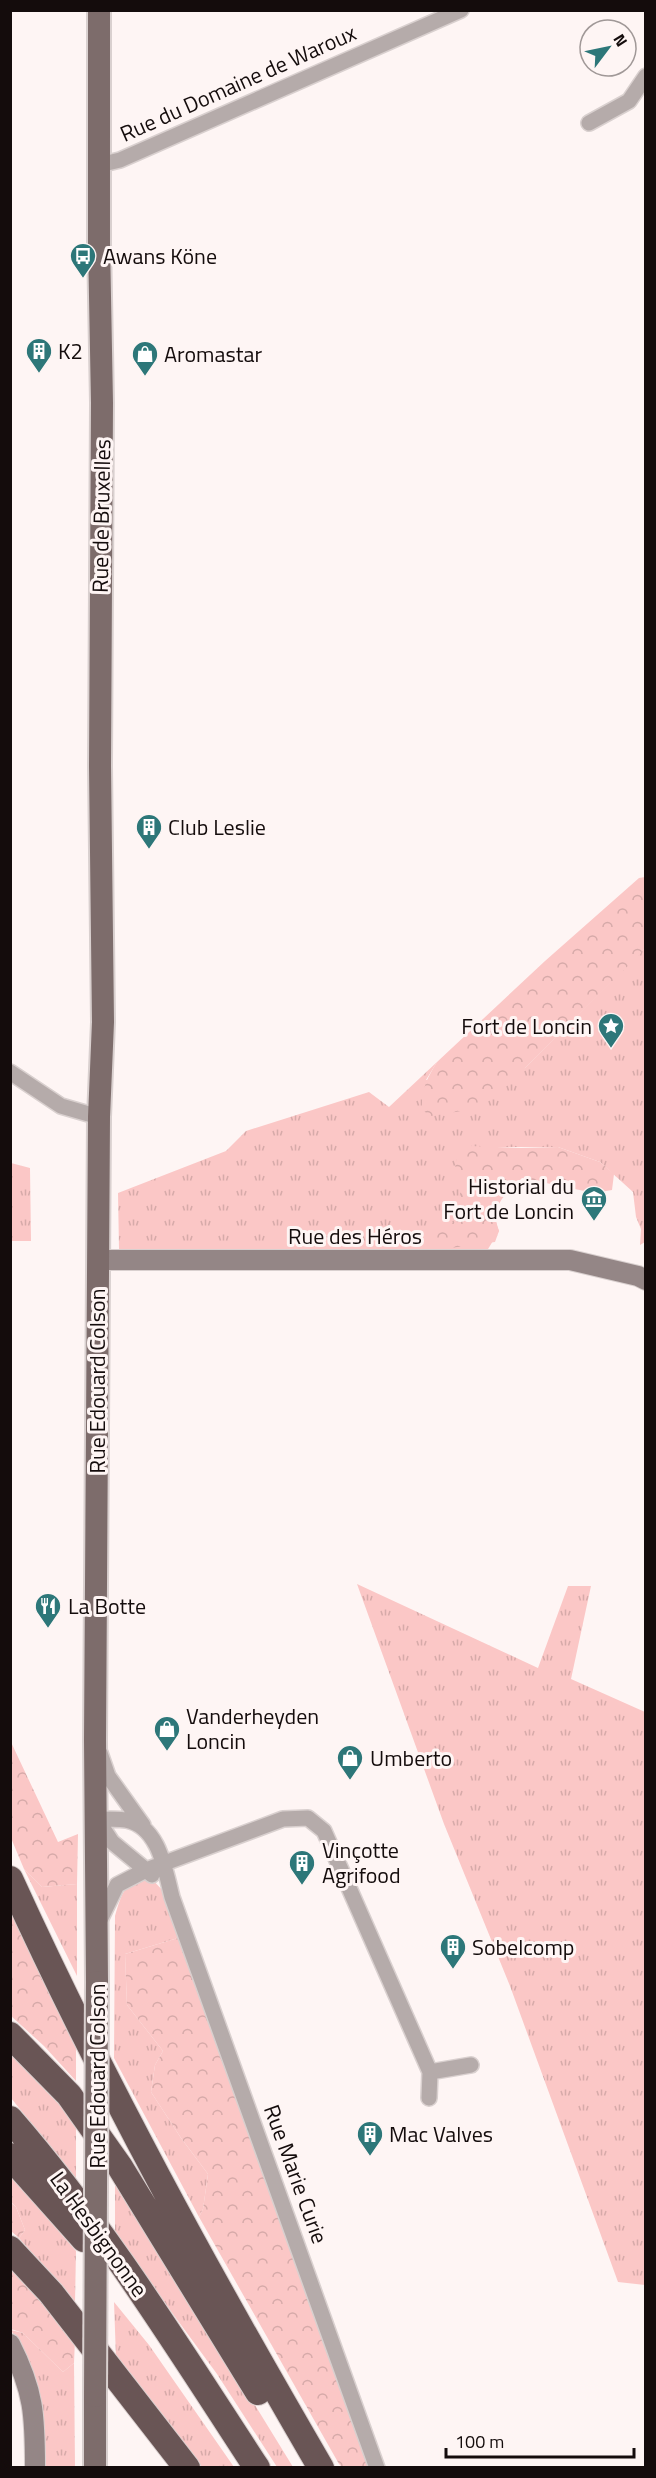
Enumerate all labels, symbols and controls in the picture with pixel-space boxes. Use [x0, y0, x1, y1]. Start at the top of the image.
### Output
street label: Rue du Domaine de Waroux [114, 15, 362, 150]
north arrow [578, 18, 638, 78]
text: N [608, 29, 634, 51]
place label: Awans Köne [103, 239, 217, 273]
bus stop icon: Awans Köne [68, 241, 98, 279]
place label: K2 [58, 334, 83, 368]
building icon: K2 [24, 336, 54, 374]
place label: Aromastar [164, 337, 263, 371]
shop icon: Aromastar [130, 339, 160, 377]
street label: Rue de Bruxelles [83, 439, 119, 593]
place label: Club Leslie [168, 810, 266, 844]
building icon: Club Leslie [134, 812, 164, 850]
place label: Fort de Loncin [461, 1009, 592, 1043]
place icon: Fort de Loncin [596, 1011, 626, 1049]
place label: Historial du Fort de Loncin [443, 1169, 574, 1228]
museum icon: Historial du Fort de Loncin [579, 1184, 609, 1222]
street label: Rue des Héros [288, 1219, 422, 1253]
street label: Rue Edouard Colson [80, 1289, 114, 1473]
place label: La Botte [68, 1589, 146, 1623]
restaurant icon: La Botte [33, 1591, 63, 1629]
place label: Vanderheyden Loncin [186, 1699, 319, 1758]
shop icon: Vanderheyden Loncin [152, 1714, 182, 1752]
place label: Umberto [370, 1741, 452, 1775]
shop icon: Umberto [335, 1743, 365, 1781]
place label: Vinçotte Agrifood [322, 1833, 401, 1892]
building icon: Vinçotte Agrifood [287, 1848, 317, 1886]
place label: Sobelcomp [472, 1930, 574, 1964]
building icon: Sobelcomp [438, 1932, 468, 1970]
street label: Rue Edouard Colson [80, 1984, 114, 2168]
street label: Rue Marie Curie [255, 2100, 337, 2248]
place label: Mac Valves [389, 2117, 493, 2151]
building icon: Mac Valves [355, 2119, 385, 2157]
street label: La Hesbignonne [42, 2164, 156, 2304]
scale bar [446, 2421, 634, 2459]
text: 100 m [455, 2428, 504, 2455]

